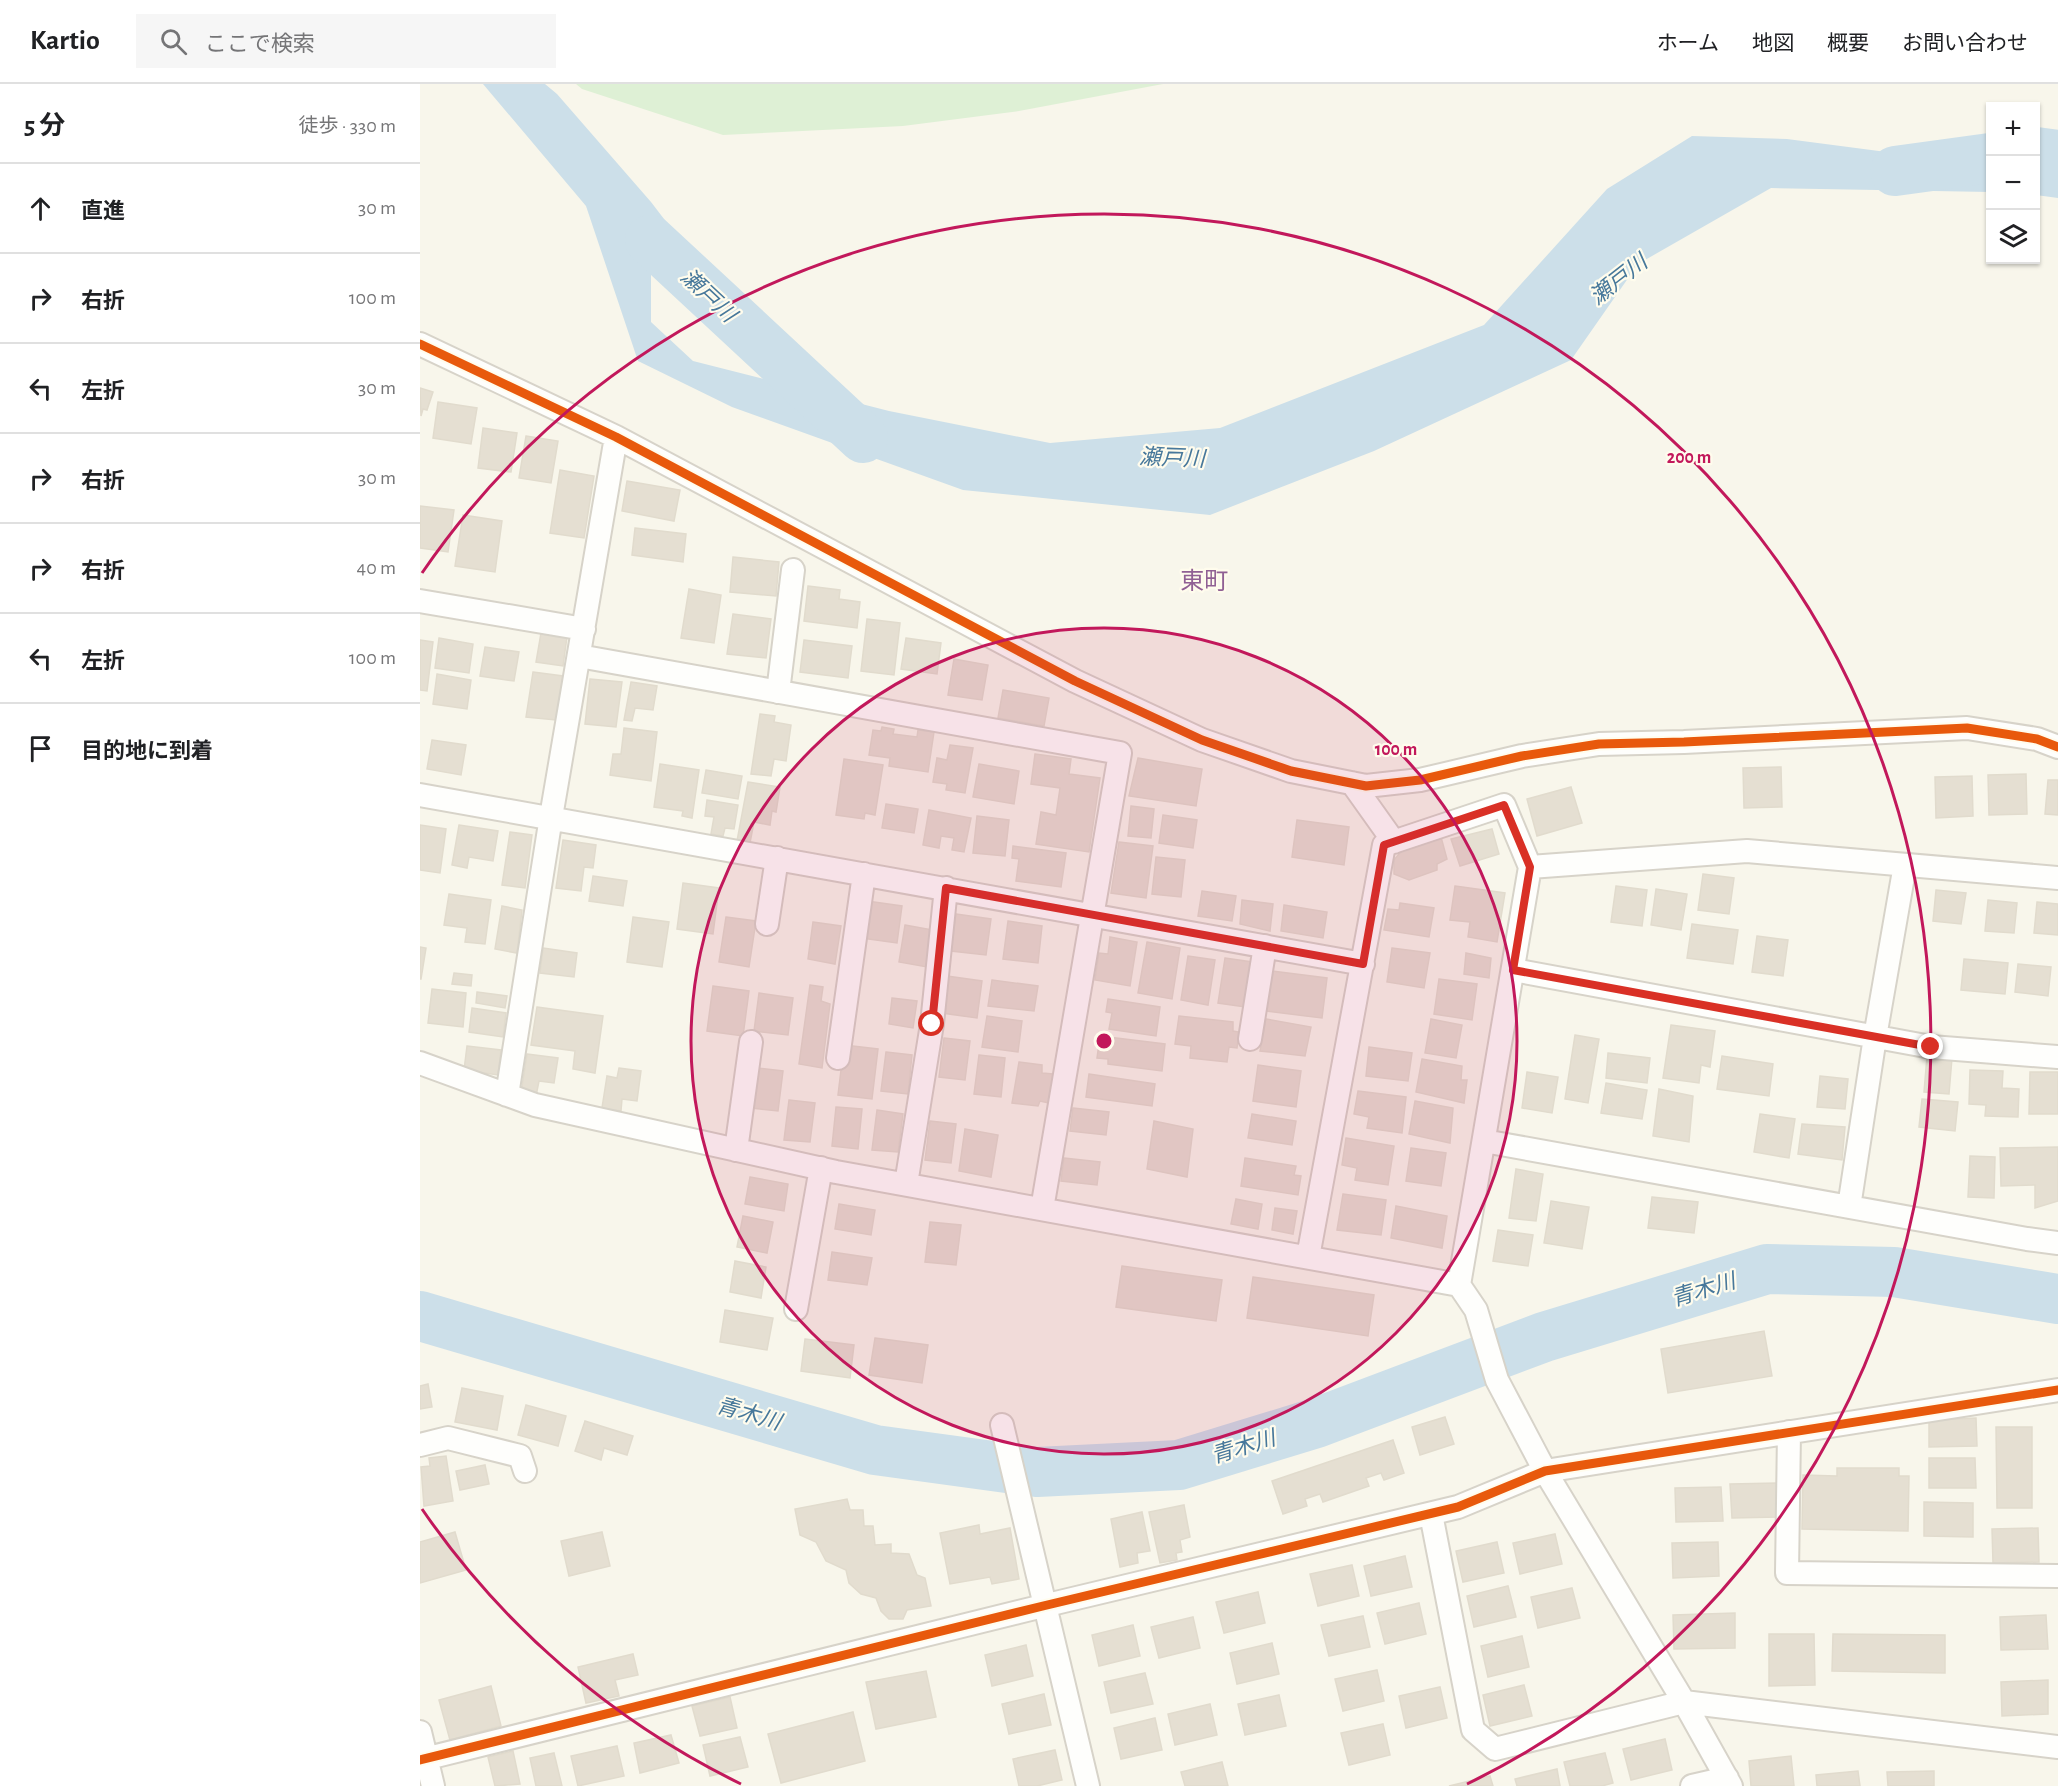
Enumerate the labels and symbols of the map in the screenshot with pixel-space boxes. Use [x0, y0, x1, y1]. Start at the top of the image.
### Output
water label: 瀬戸川 [1585, 249, 1653, 309]
water label: 瀬戸川 [677, 264, 742, 328]
water label: 瀬戸川 [1139, 445, 1207, 470]
text: 200 m [1667, 449, 1711, 467]
district label: 東町 [1180, 568, 1228, 594]
text: 100 m [1375, 741, 1417, 759]
route start [918, 1010, 944, 1036]
centre of rings [1094, 1031, 1114, 1051]
route end [1917, 1033, 1943, 1059]
water label: 青木川 [1668, 1268, 1740, 1310]
water label: 青木川 [714, 1393, 786, 1434]
water label: 青木川 [1208, 1425, 1280, 1467]

